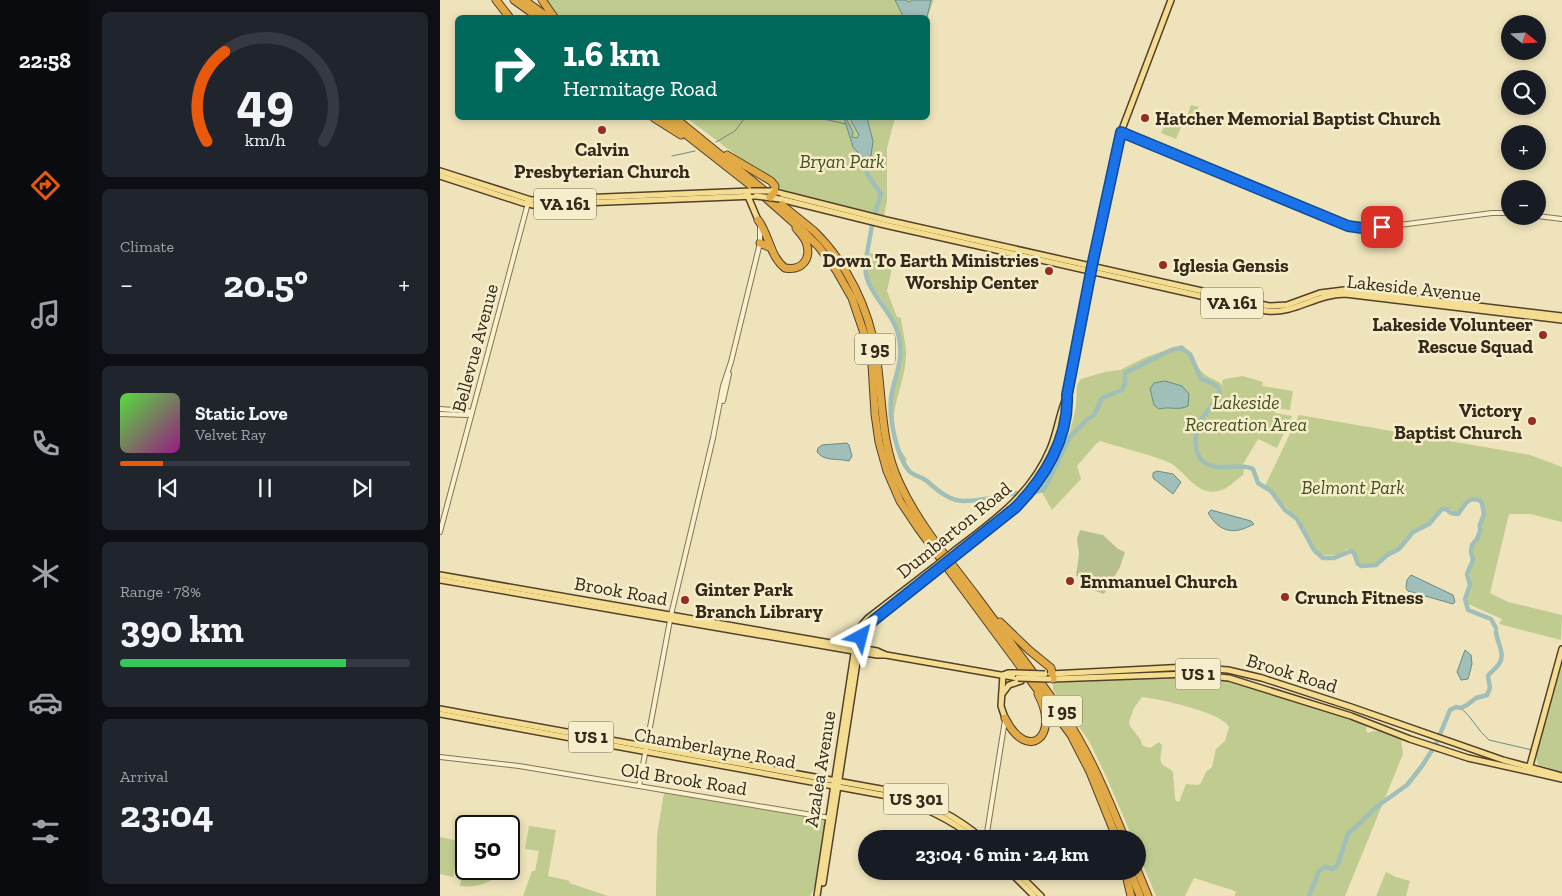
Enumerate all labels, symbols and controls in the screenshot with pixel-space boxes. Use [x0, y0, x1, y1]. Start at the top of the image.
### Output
north arrow [1501, 15, 1546, 60]
map controls [1501, 15, 1546, 225]
text: 1.6 km [563, 33, 660, 75]
icon: right [480, 35, 545, 100]
text: 22:58 [19, 47, 71, 74]
button: search [1501, 70, 1546, 115]
text: 49 [236, 71, 294, 133]
text: Hermitage Road [563, 75, 717, 102]
place label: Hatcher Memorial Baptist Church [1155, 107, 1441, 130]
marker: Hatcher Memorial Baptist Church [1139, 112, 1151, 124]
marker: Calvin Presbyterian Church [596, 124, 608, 136]
button: + [1501, 125, 1546, 170]
text: km/h [245, 129, 285, 151]
place label: Calvin Presbyterian Church [514, 138, 690, 183]
park label: Bryan Park [800, 150, 884, 173]
icon: directions [28, 168, 63, 203]
button: − [1501, 180, 1546, 225]
road number: VA 161 [534, 188, 596, 220]
pin [1361, 206, 1403, 248]
icon: arrive [1368, 213, 1396, 241]
text: Climate [120, 237, 174, 256]
place label: Down To Earth Ministries Worship Center [822, 249, 1040, 294]
place label: Iglesia Gensis [1173, 254, 1289, 277]
marker: Iglesia Gensis [1157, 259, 1169, 271]
text: 20.5° [223, 261, 308, 307]
marker: Down To Earth Ministries Worship Center [1043, 265, 1055, 277]
text: − [120, 268, 133, 301]
text: + [398, 268, 410, 301]
street label: Lakeside Avenue [1346, 270, 1482, 306]
street label: Bellevue Avenue [447, 281, 503, 415]
road number: VA 161 [1201, 288, 1263, 318]
icon: music [28, 297, 63, 332]
place label: Lakeside Volunteer Rescue Squad [1372, 313, 1534, 358]
marker: Lakeside Volunteer Rescue Squad [1537, 329, 1549, 341]
road number: I 95 [855, 334, 895, 364]
park label: Lakeside Recreation Area [1185, 391, 1307, 436]
place label: Victory Baptist Church [1394, 399, 1522, 444]
text: Static Love [195, 402, 288, 425]
marker: Victory Baptist Church [1526, 415, 1538, 427]
text: Velvet Ray [195, 425, 266, 444]
icon: phone [28, 426, 63, 461]
icon: previous [154, 474, 182, 502]
icon: pause [251, 474, 279, 502]
icon: next [348, 474, 376, 502]
street label: Dumbarton Road [892, 476, 1016, 583]
park label: Belmont Park [1301, 476, 1405, 499]
icon: climate [28, 556, 63, 591]
place label: Emmanuel Church [1080, 570, 1237, 593]
street label: Brook Road [573, 572, 670, 611]
marker: Emmanuel Church [1064, 575, 1076, 587]
place label: Ginter Park Branch Library [695, 578, 823, 623]
text: Range · 78% [120, 582, 201, 601]
place label: Crunch Fitness [1295, 586, 1424, 609]
marker: Crunch Fitness [1279, 591, 1291, 603]
marker: Ginter Park Branch Library [679, 594, 691, 606]
text: 390 km [120, 606, 244, 652]
position arrow [834, 610, 886, 662]
street label: Brook Road [1244, 648, 1341, 698]
road number: US 1 [1176, 659, 1220, 690]
icon: car [28, 685, 63, 720]
road number: I 95 [1042, 696, 1082, 726]
street label: Azalea Avenue [799, 709, 841, 829]
road number: US 1 [568, 722, 614, 752]
street label: Chamberlayne Road [632, 722, 798, 774]
street label: Old Brook Road [619, 758, 749, 800]
text: Arrival [120, 767, 168, 786]
road number: US 301 [884, 784, 948, 814]
text: 23:04 [120, 791, 214, 837]
icon: filters [28, 814, 63, 849]
speed limit sign: 50 [455, 815, 520, 880]
text: 23:04 · 6 min · 2.4 km [915, 843, 1089, 866]

